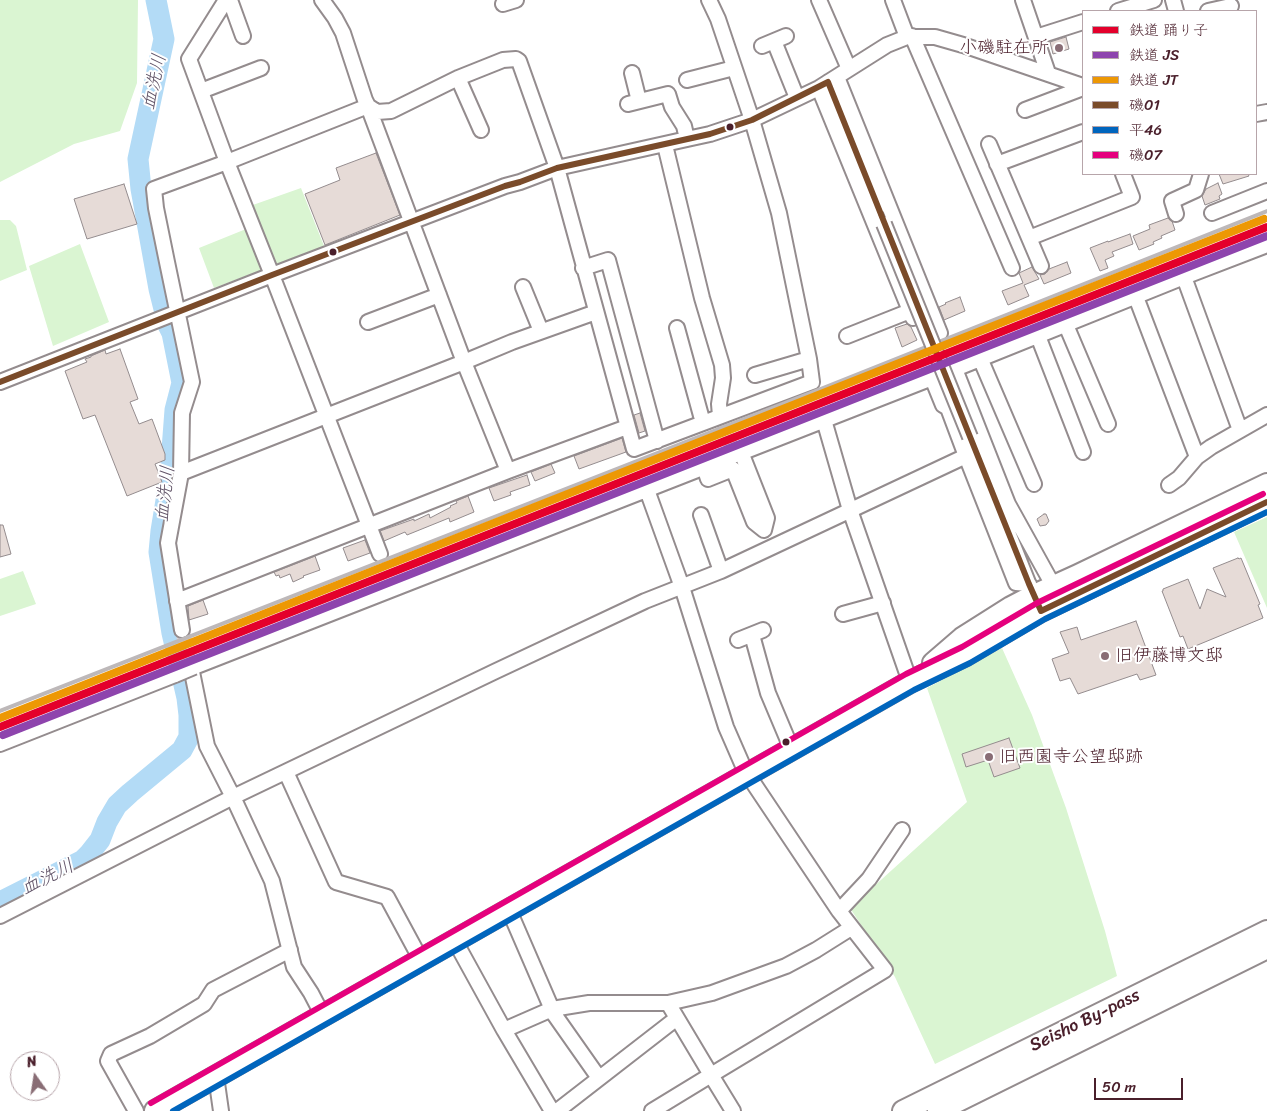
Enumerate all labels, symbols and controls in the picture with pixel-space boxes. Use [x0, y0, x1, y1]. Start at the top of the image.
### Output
legend [1082, 10, 1257, 175]
text: 鉄道 踊り子 [1129, 17, 1208, 43]
place label: 小磯駐在所 [959, 37, 1049, 59]
marker: 小磯駐在所 [1053, 42, 1065, 54]
text: 鉄道 JS [1129, 42, 1179, 68]
water label: 血洗川 [138, 52, 172, 112]
text: 鉄道 JT [1129, 67, 1178, 93]
text: 磯01 [1129, 92, 1160, 118]
text: 平46 [1129, 117, 1162, 143]
unlabelled marker [725, 122, 735, 132]
text: 磯07 [1129, 142, 1162, 168]
unlabelled marker [328, 247, 338, 257]
water label: 血洗川 [152, 464, 180, 524]
place label: 旧伊藤博文邸 [1115, 645, 1223, 667]
marker: 旧伊藤博文邸 [1099, 650, 1111, 662]
unlabelled marker [781, 737, 791, 747]
place label: 旧西園寺公望邸跡 [999, 746, 1143, 768]
marker: 旧西園寺公望邸跡 [983, 751, 995, 763]
water label: 血洗川 [17, 855, 79, 901]
street label: Seisho By-pass [1026, 985, 1144, 1057]
text: N [24, 1049, 39, 1075]
north arrow [10, 1051, 60, 1101]
scale bar [1097, 1068, 1186, 1100]
text: 50 m [1102, 1074, 1136, 1100]

